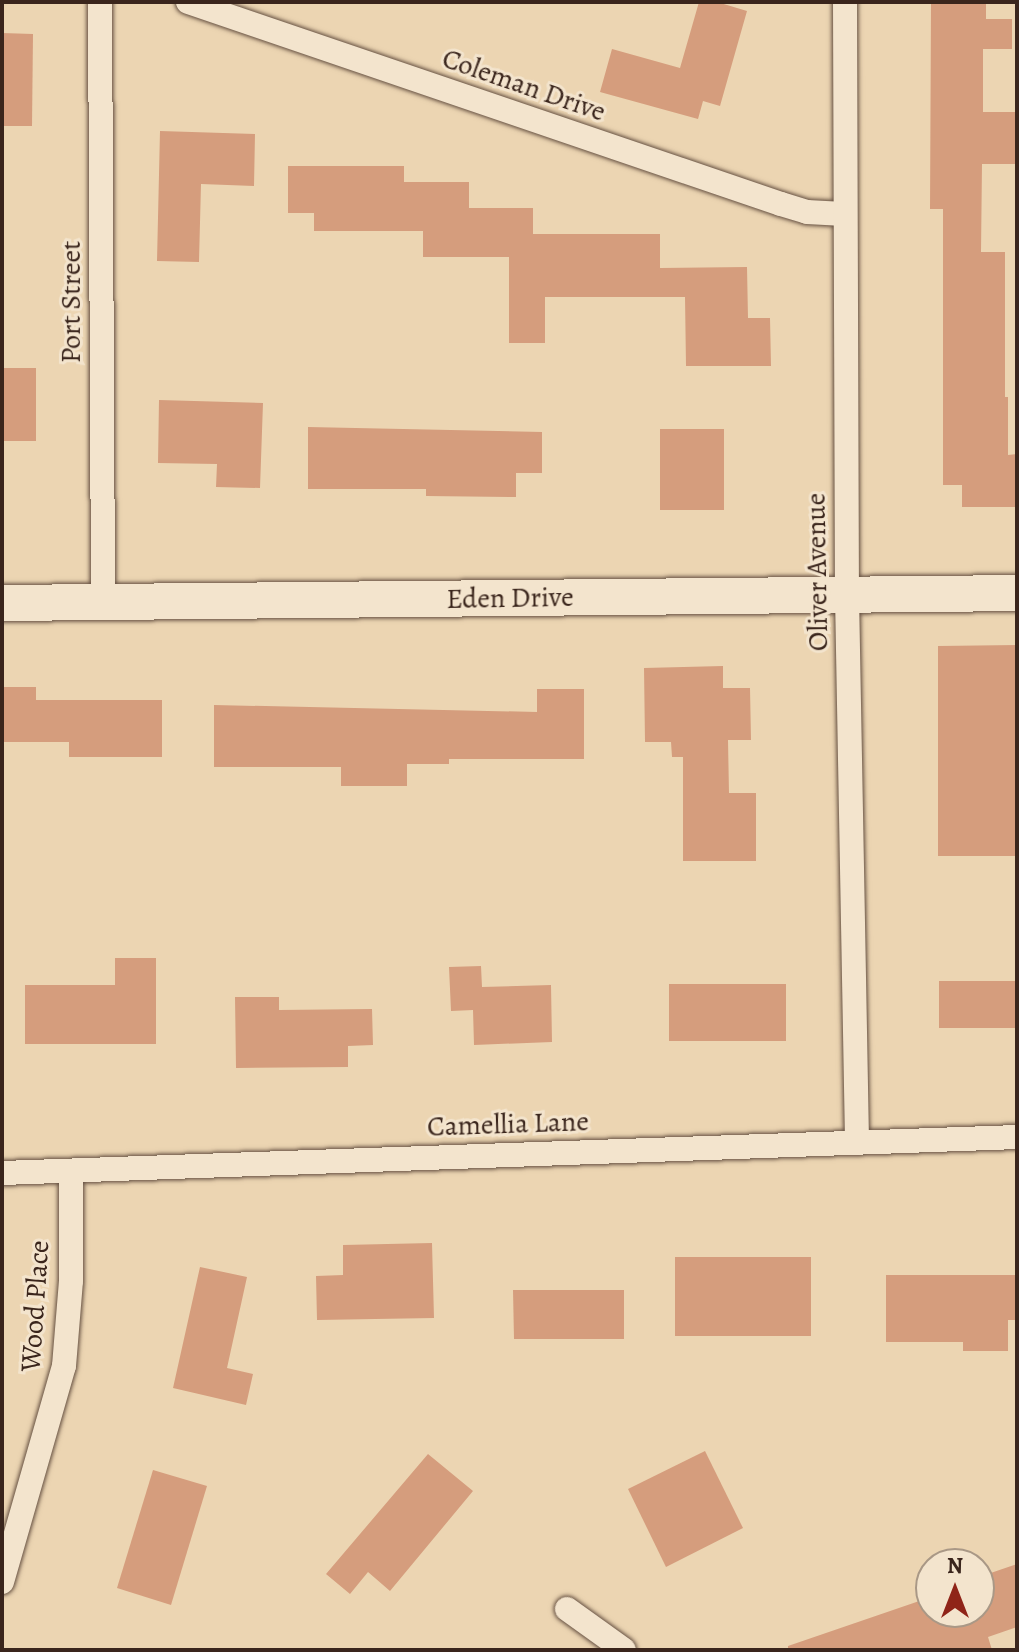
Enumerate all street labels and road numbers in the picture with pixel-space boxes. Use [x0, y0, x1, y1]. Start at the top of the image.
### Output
street label: Coleman Drive [438, 41, 610, 129]
street label: Port Street [54, 241, 88, 363]
street label: Oliver Avenue [799, 493, 835, 651]
street label: Eden Drive [446, 580, 574, 616]
street label: Camellia Lane [427, 1104, 589, 1144]
street label: Wood Place [14, 1239, 56, 1373]

